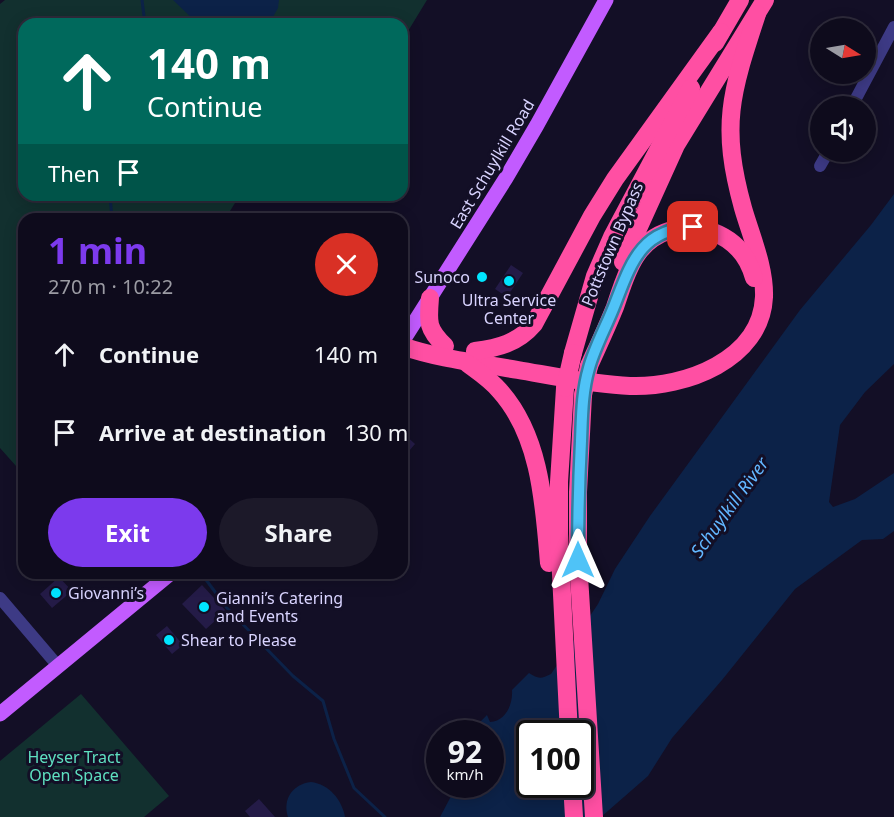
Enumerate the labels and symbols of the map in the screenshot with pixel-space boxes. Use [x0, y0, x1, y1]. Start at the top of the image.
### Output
north arrow [810, 18, 876, 84]
street label: East Schuylkill Road [445, 95, 539, 233]
street label: Pottstown Bypass [576, 178, 648, 310]
pin [667, 201, 718, 252]
place label: Sunoco [414, 266, 470, 288]
marker: Sunoco [475, 270, 489, 284]
marker: Ultra Service Center [502, 274, 516, 288]
place label: Ultra Service Center [462, 289, 556, 329]
water label: Schuylkill River [685, 451, 774, 562]
position arrow [546, 528, 610, 592]
place label: Giovanni’s [68, 582, 144, 604]
marker: Giovanni’s [49, 586, 63, 600]
place label: Gianni’s Catering and Events [216, 587, 343, 627]
marker: Gianni’s Catering and Events [197, 600, 211, 614]
place label: Shear to Please [181, 629, 297, 651]
marker: Shear to Please [162, 633, 176, 647]
speed limit sign: 100 [516, 720, 594, 798]
park label: Heyser Tract Open Space [28, 746, 121, 786]

